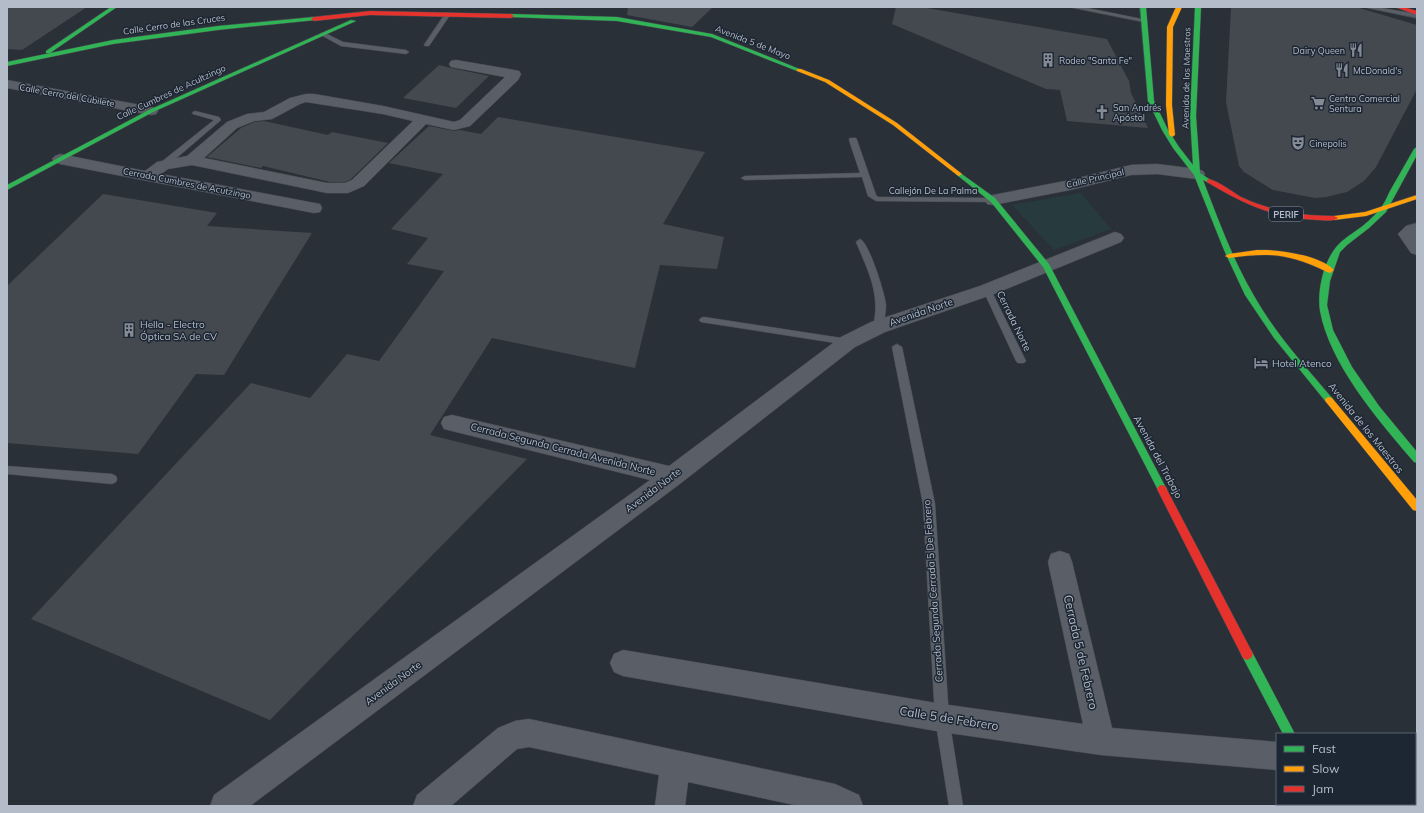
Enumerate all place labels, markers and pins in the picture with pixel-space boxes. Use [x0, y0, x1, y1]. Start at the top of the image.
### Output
restaurant icon: Dairy Queen [1348, 42, 1364, 58]
place label: Dairy Queen [1293, 45, 1345, 57]
building icon: Rodeo "Santa Fe" [1040, 52, 1056, 68]
place label: Rodeo "Santa Fe" [1059, 55, 1132, 66]
restaurant icon: McDonald's [1334, 62, 1350, 78]
place label: McDonald's [1353, 65, 1402, 76]
place label: Centro Comercial Sentura [1329, 93, 1400, 114]
supermarket icon: Centro Comercial Sentura [1310, 95, 1326, 111]
place label: San Andrés Apóstol [1113, 102, 1162, 123]
church icon: San Andrés Apóstol [1094, 104, 1110, 120]
theatre icon: Cinepolis [1290, 135, 1306, 151]
place label: Cinepolis [1309, 138, 1347, 149]
place label: Hella - Electro Óptica SA de CV [140, 318, 217, 343]
building icon: Hella - Electro Óptica SA de CV [121, 322, 137, 338]
hotel icon: Hotel Atenco [1253, 355, 1269, 371]
place label: Hotel Atenco [1272, 357, 1332, 370]

